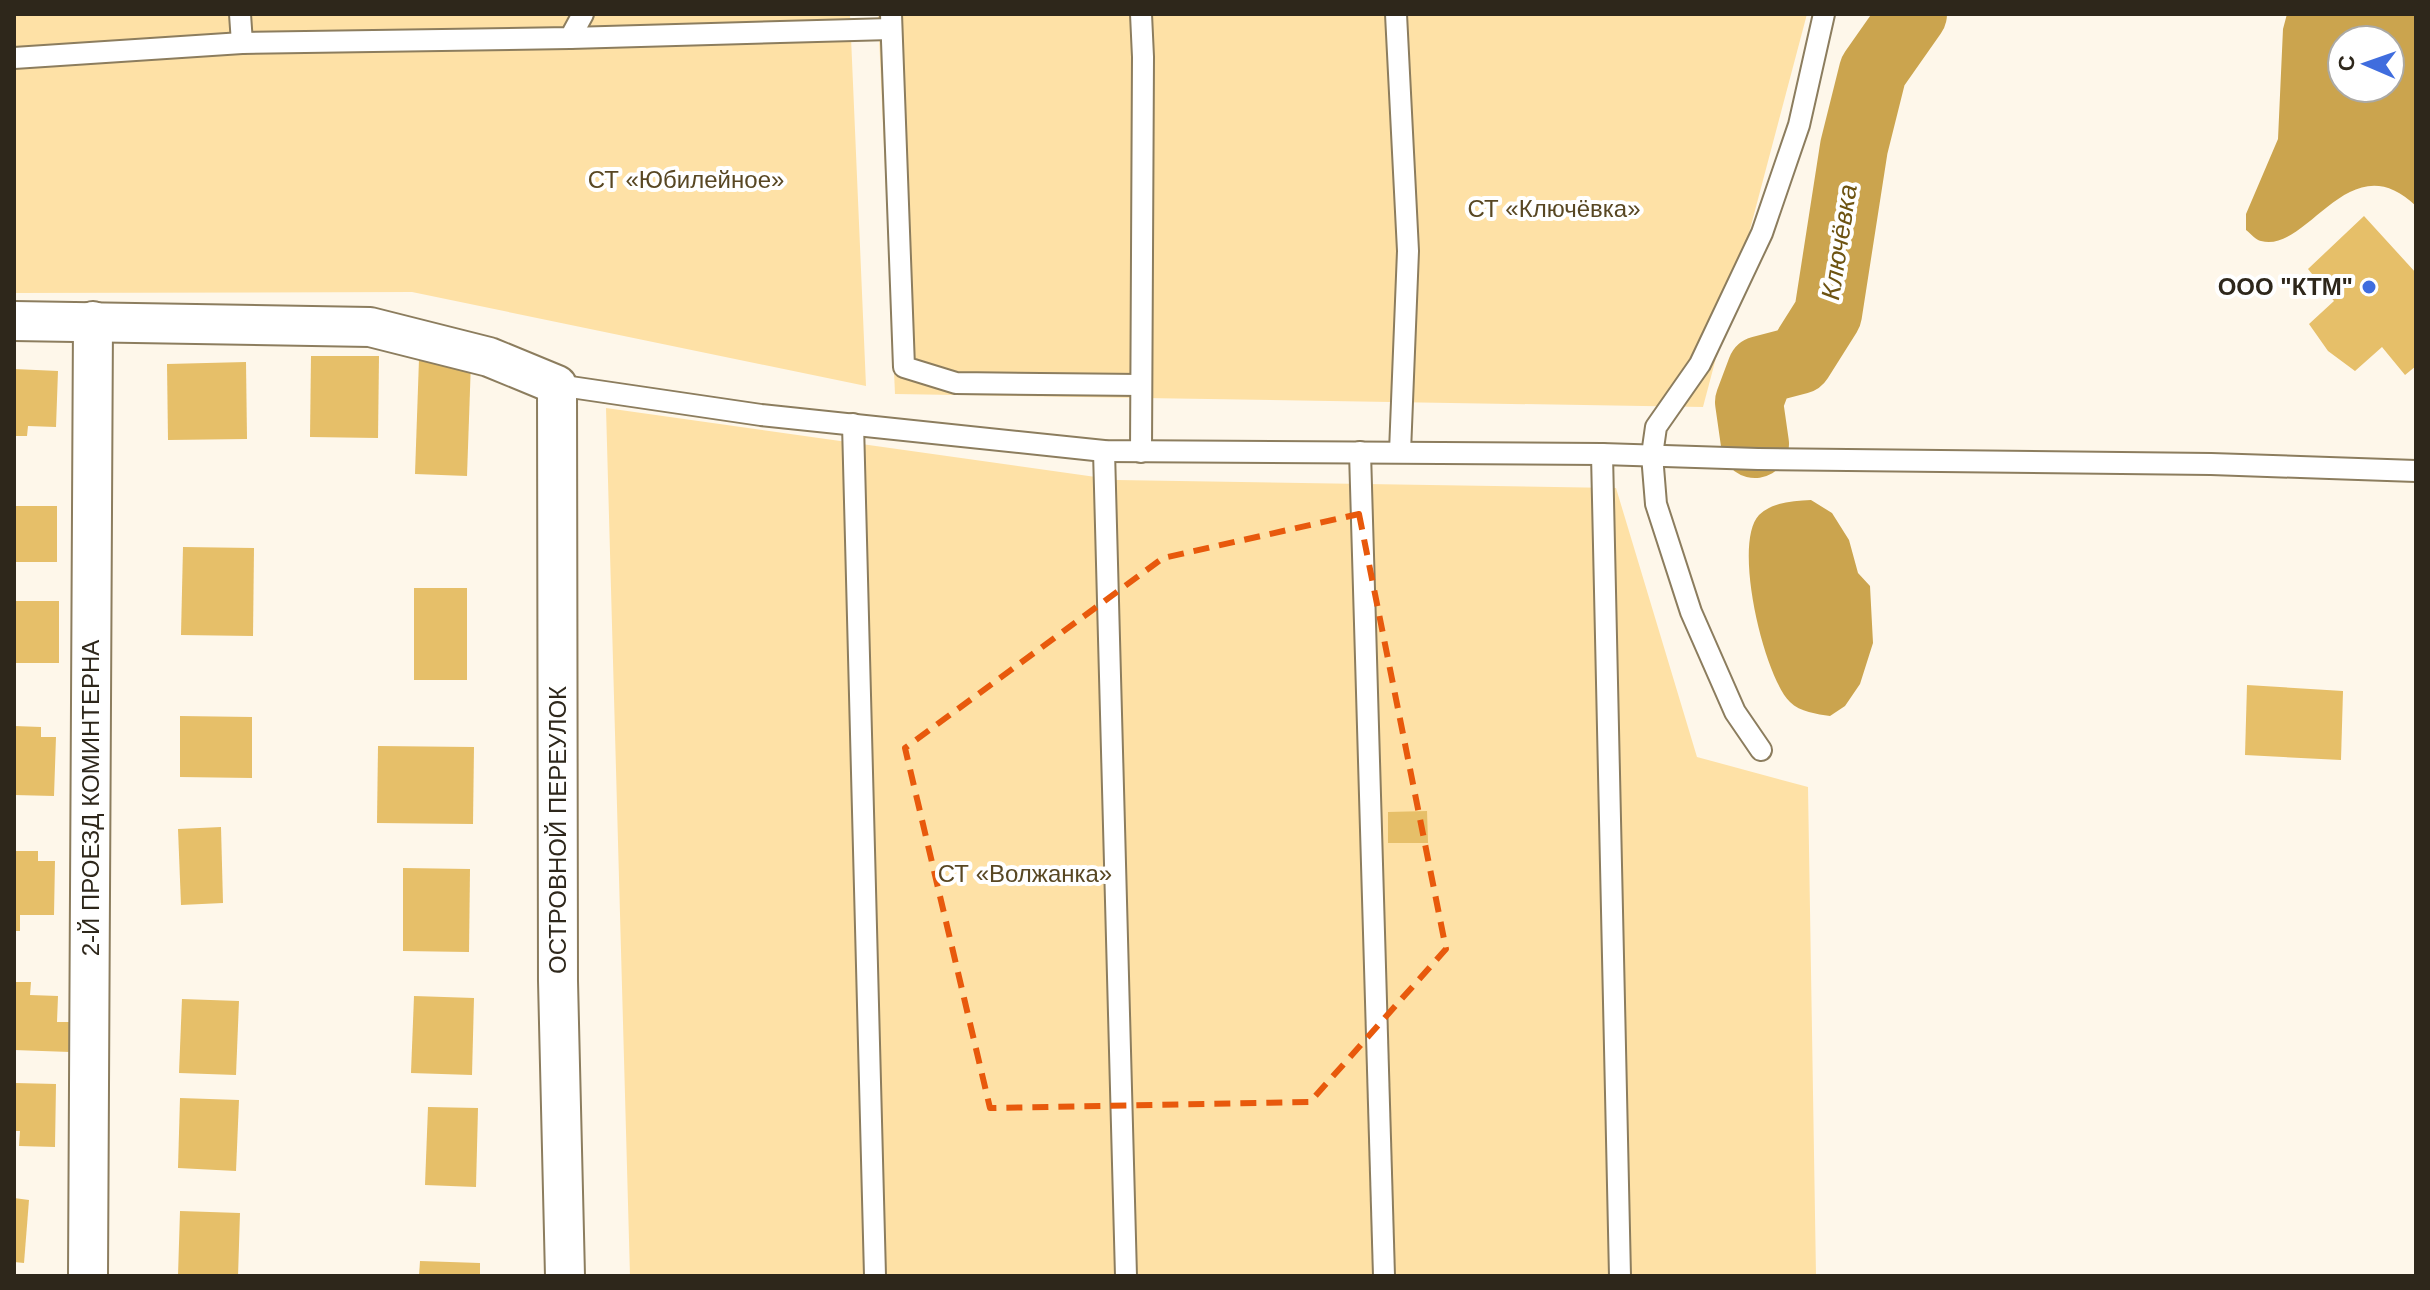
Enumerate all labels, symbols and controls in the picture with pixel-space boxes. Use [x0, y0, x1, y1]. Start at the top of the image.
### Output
north arrow [2326, 24, 2406, 104]
text: С [2334, 55, 2359, 72]
park label: СТ «Юбилейное» [588, 166, 784, 193]
water label: Ключёвка [1815, 182, 1863, 302]
park label: СТ «Ключёвка» [1468, 195, 1641, 222]
place label: ООО "КТМ" [2218, 273, 2353, 300]
marker: ООО "КТМ" [2360, 278, 2378, 296]
street label: 2-Й ПРОЕЗД КОМИНТЕРНА [77, 640, 104, 956]
street label: ОСТРОВНОЙ ПЕРЕУЛОК [544, 686, 571, 974]
park label: СТ «Волжанка» [938, 860, 1112, 887]

